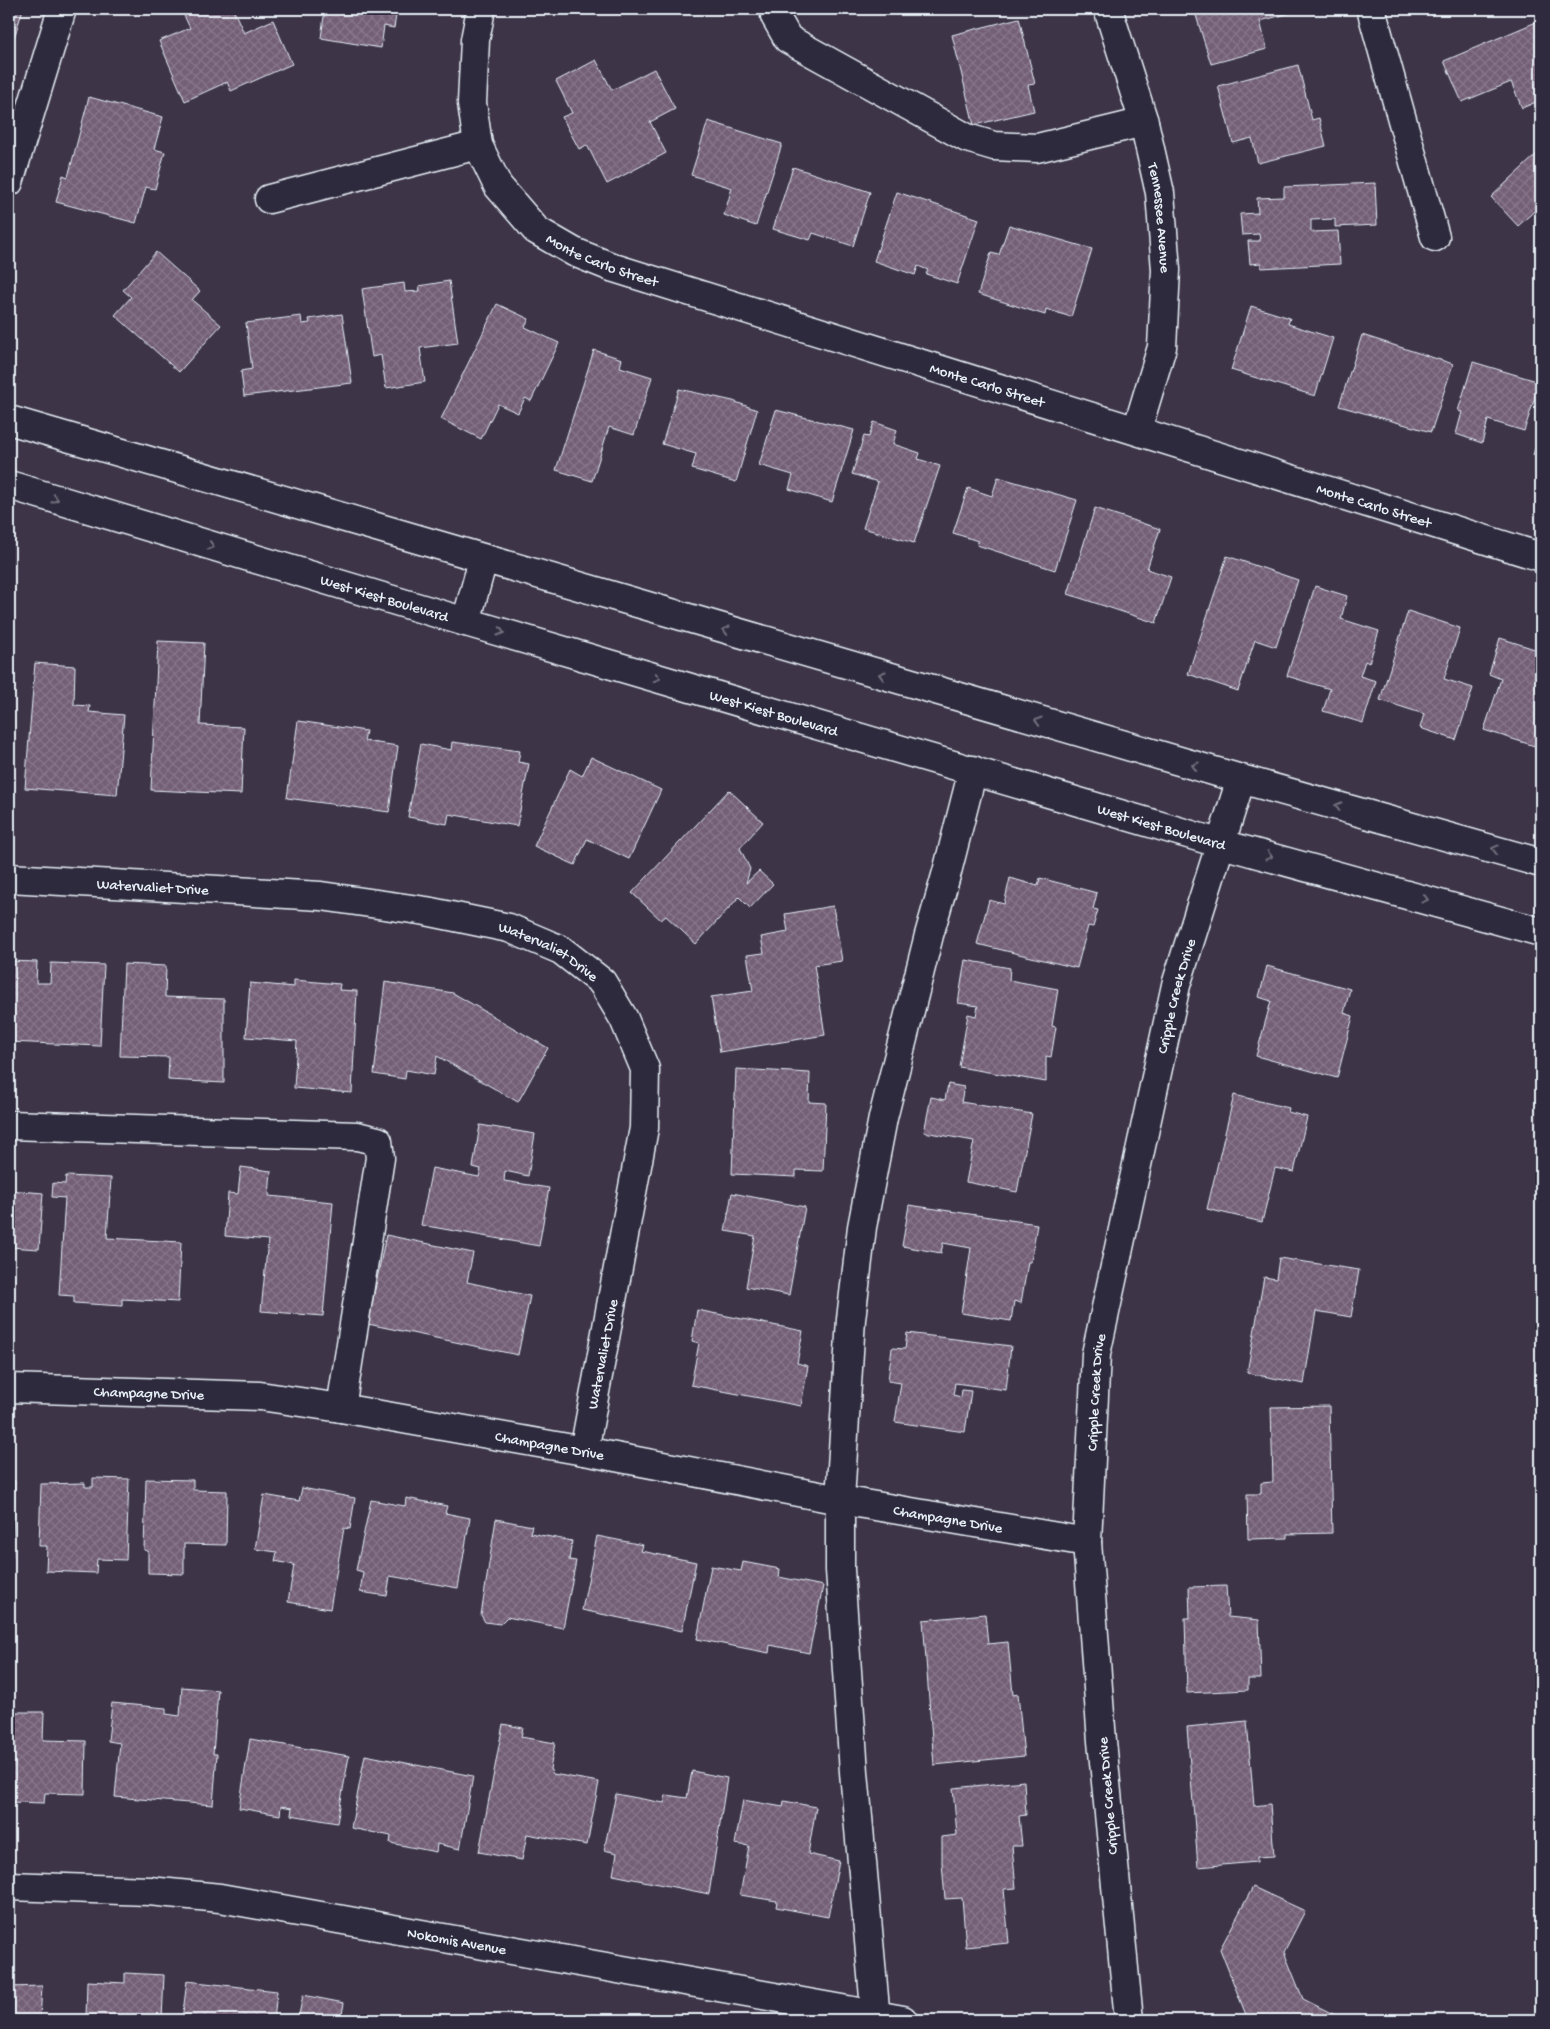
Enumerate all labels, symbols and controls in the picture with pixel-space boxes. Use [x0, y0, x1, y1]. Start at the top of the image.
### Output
street label: Tennessee Avenue [1142, 160, 1173, 274]
street label: Monte Carlo Street [542, 231, 662, 293]
street label: Monte Carlo Street [927, 360, 1048, 413]
street label: Monte Carlo Street [1314, 481, 1435, 534]
one-way arrow [51, 493, 59, 503]
one-way arrow [206, 540, 215, 550]
street label: West Kiest Boulevard [318, 572, 451, 628]
one-way arrow [723, 626, 731, 636]
one-way arrow [496, 627, 504, 637]
one-way arrow [879, 671, 887, 681]
one-way arrow [652, 672, 661, 683]
street label: West Kiest Boulevard [707, 687, 841, 742]
one-way arrow [1035, 716, 1043, 726]
one-way arrow [1191, 761, 1199, 771]
street label: West Kiest Boulevard [1095, 801, 1228, 856]
one-way arrow [1333, 801, 1342, 812]
one-way arrow [1491, 844, 1499, 854]
one-way arrow [1264, 851, 1272, 861]
street label: Watervaliet Drive [96, 876, 209, 901]
one-way arrow [1421, 894, 1429, 904]
street label: Watervaliet Drive [497, 919, 601, 987]
street label: Cripple Creek Drive [1154, 937, 1201, 1055]
street label: Watervaliet Drive [584, 1298, 624, 1411]
street label: Cripple Creek Drive [1084, 1332, 1111, 1452]
street label: Champagne Drive [93, 1384, 205, 1405]
street label: Champagne Drive [493, 1428, 606, 1466]
street label: Champagne Drive [892, 1502, 1004, 1539]
street label: Cripple Creek Drive [1095, 1736, 1123, 1855]
street label: Nokomis Avenue [406, 1925, 508, 1960]

